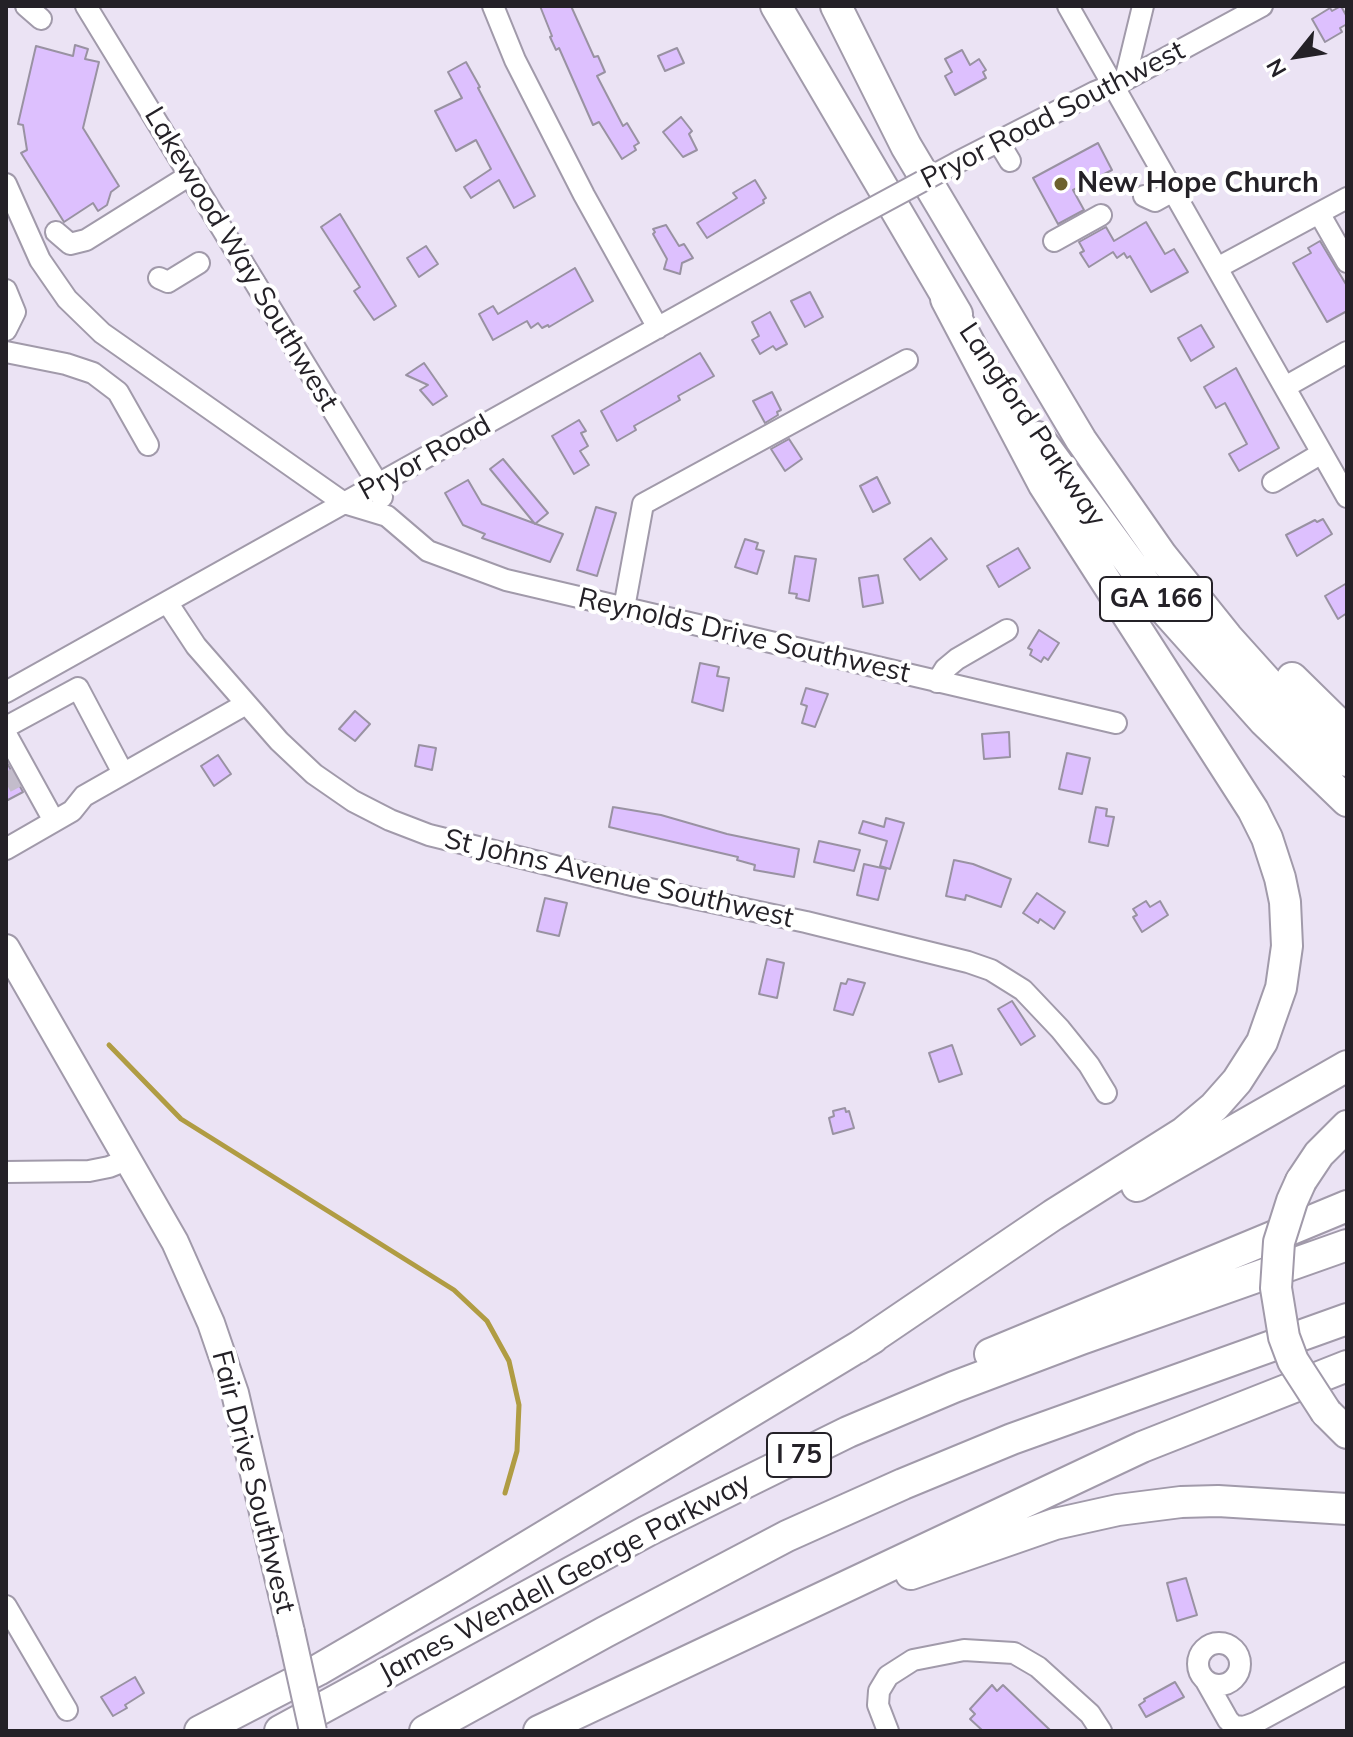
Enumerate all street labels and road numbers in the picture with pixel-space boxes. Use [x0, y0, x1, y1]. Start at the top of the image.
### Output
street label: Pryor Road Southwest [915, 34, 1191, 196]
street label: Lakewood Way Southwest [137, 101, 345, 417]
street label: Langford Parkway [951, 317, 1113, 533]
street label: Pryor Road [353, 408, 497, 508]
road number: GA 166 [1100, 577, 1212, 621]
street label: Reynolds Drive Southwest [575, 581, 913, 691]
street label: St Johns Avenue Southwest [441, 822, 797, 936]
street label: Fair Drive Southwest [204, 1347, 302, 1617]
road number: I 75 [767, 1433, 831, 1477]
street label: James Wendell George Parkway [373, 1466, 757, 1690]

